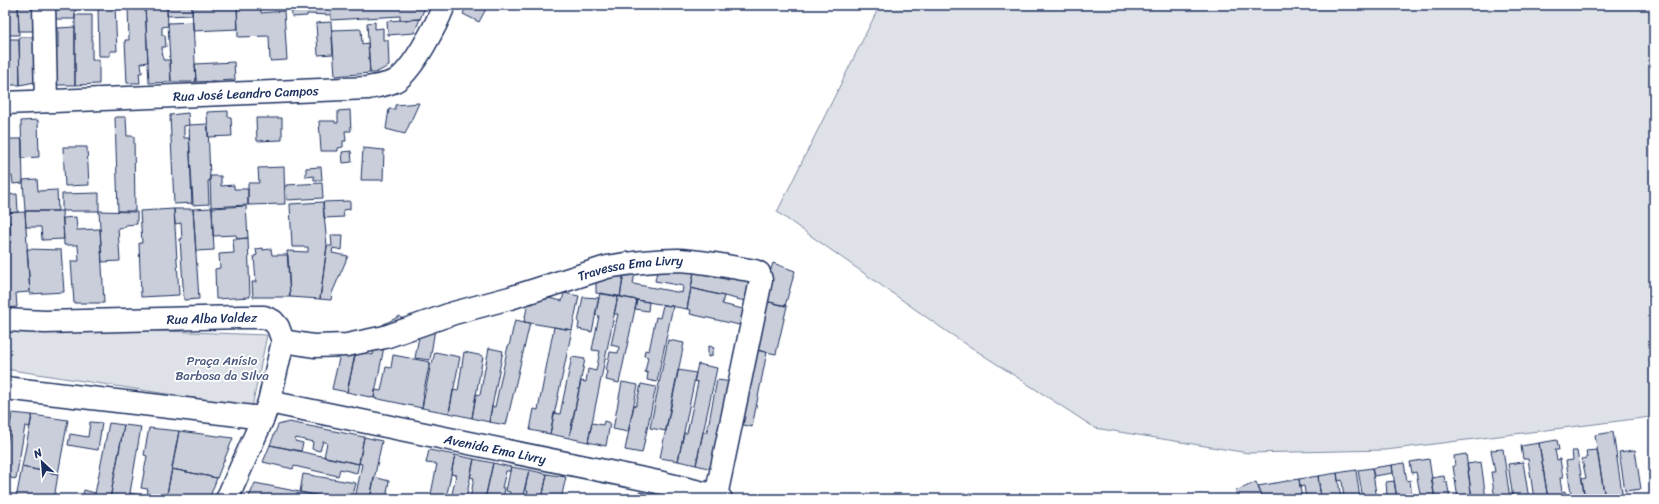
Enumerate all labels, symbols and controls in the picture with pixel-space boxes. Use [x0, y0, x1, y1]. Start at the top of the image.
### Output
street label: Rua José Leandro Campos [172, 79, 320, 108]
street label: Travessa Ema Livry [574, 248, 684, 287]
street label: Rua Alba Valdez [166, 306, 258, 330]
park label: Praça Anísio Barbosa da Silva [175, 349, 269, 387]
street label: Avenida Ema Livry [441, 427, 549, 470]
north arrow [22, 442, 62, 482]
text: N [29, 443, 46, 464]

